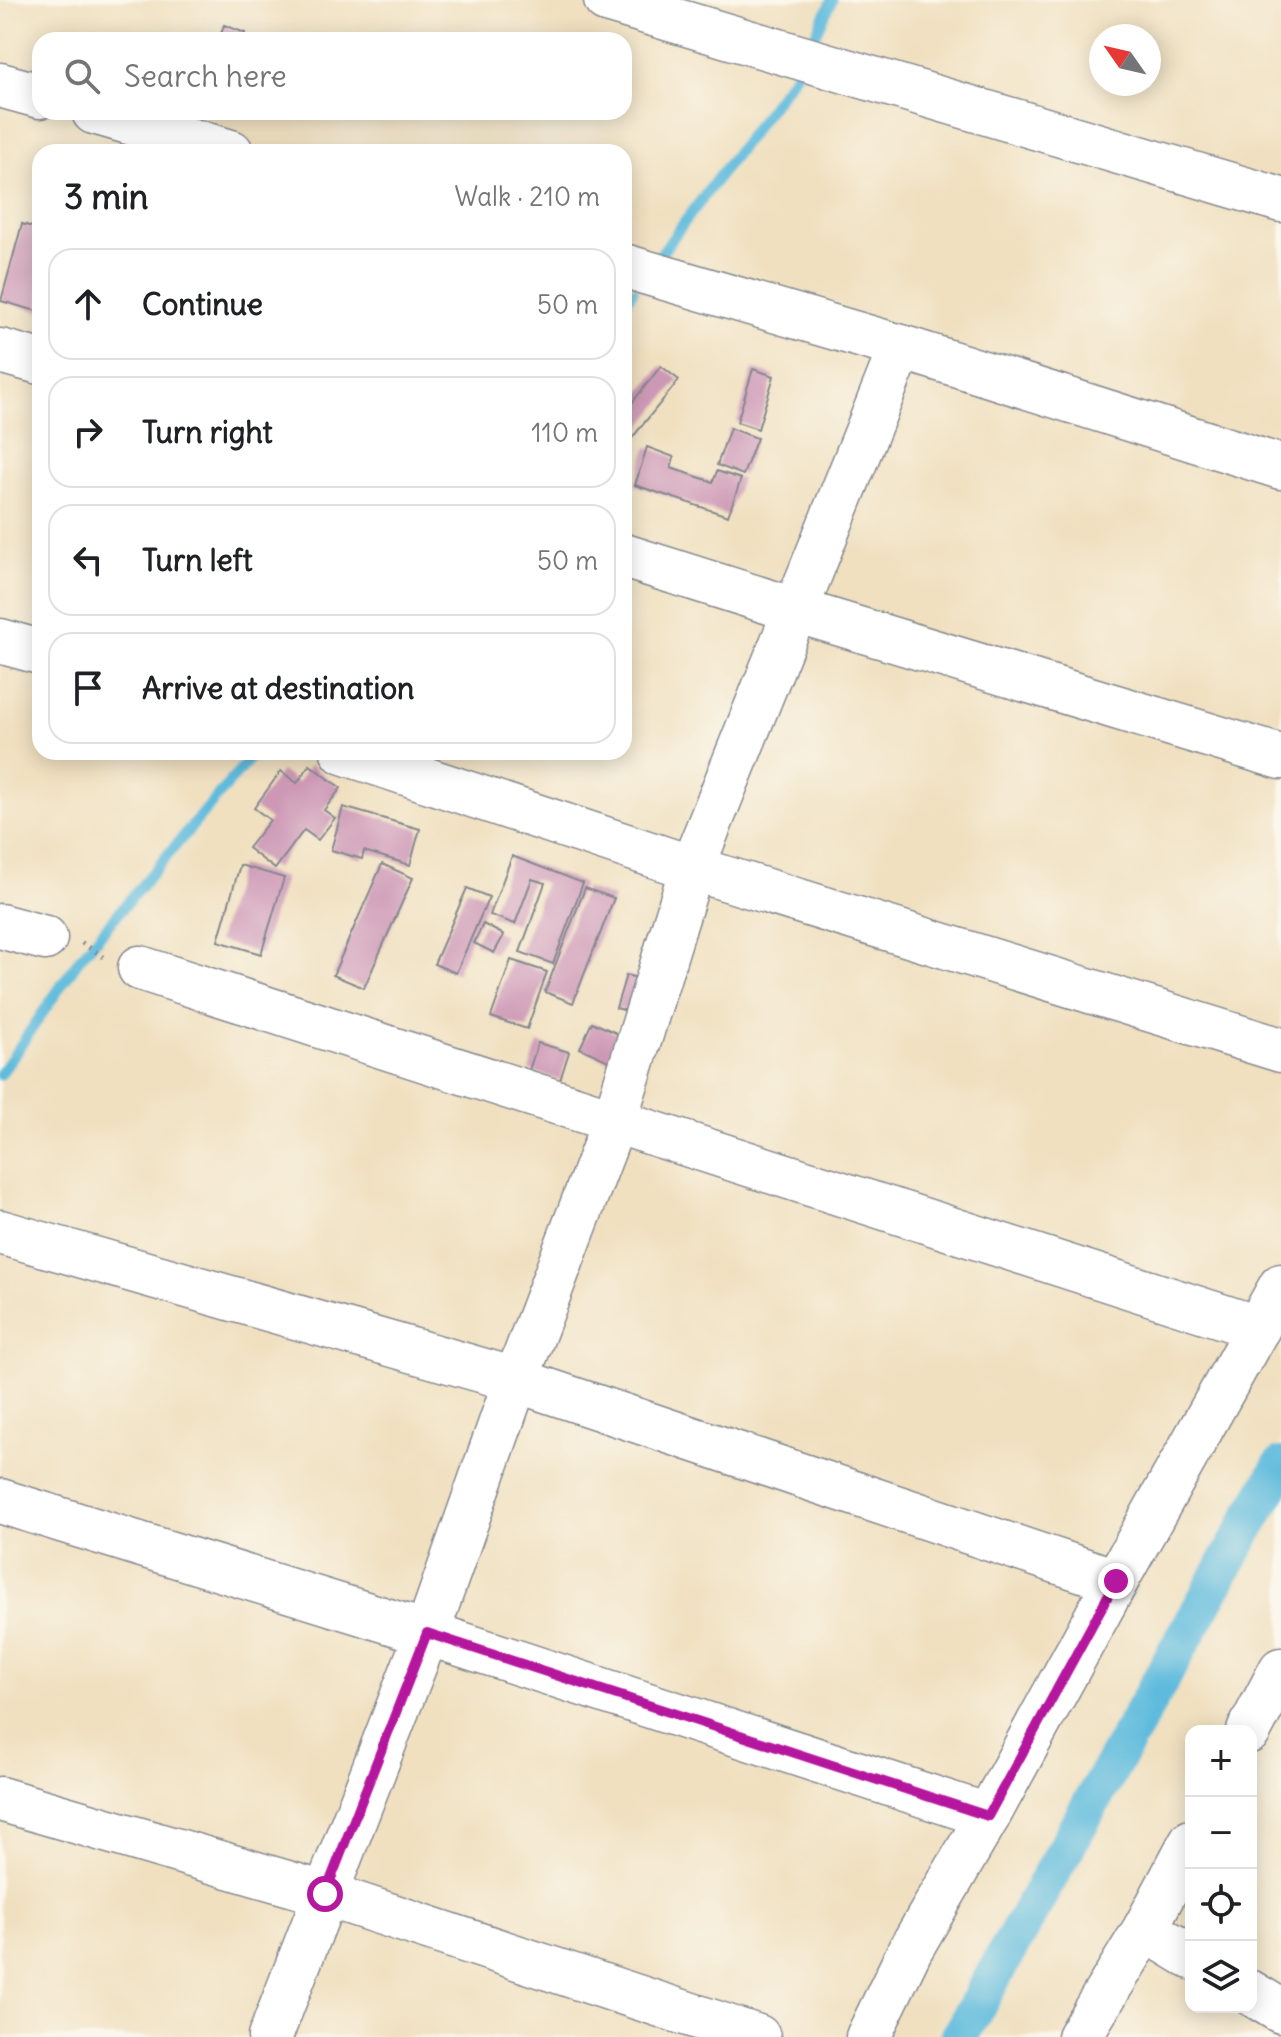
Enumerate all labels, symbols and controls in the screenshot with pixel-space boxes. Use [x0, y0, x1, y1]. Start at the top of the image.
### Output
north arrow [1089, 24, 1161, 96]
search box [32, 32, 632, 120]
icon: search [60, 54, 104, 98]
text: Search here [124, 57, 287, 95]
text: 3 min [64, 175, 149, 218]
text: Walk · 210 m [454, 180, 600, 213]
icon: ahead [66, 282, 110, 326]
text: Continue [142, 285, 263, 323]
text: 50 m [537, 288, 598, 321]
icon: right [66, 410, 110, 454]
text: Turn right [142, 413, 273, 451]
text: 110 m [531, 416, 598, 449]
icon: left [66, 538, 110, 582]
text: Turn left [142, 541, 253, 579]
text: 50 m [537, 544, 598, 577]
icon: arrive [66, 666, 110, 710]
text: Arrive at destination [142, 669, 414, 707]
route end [1098, 1563, 1134, 1599]
map controls [1185, 1725, 1257, 2013]
button: + [1185, 1725, 1257, 1797]
button: − [1185, 1797, 1257, 1869]
button: locate [1185, 1869, 1257, 1941]
route start [307, 1876, 343, 1912]
button: layers [1185, 1941, 1257, 2013]

